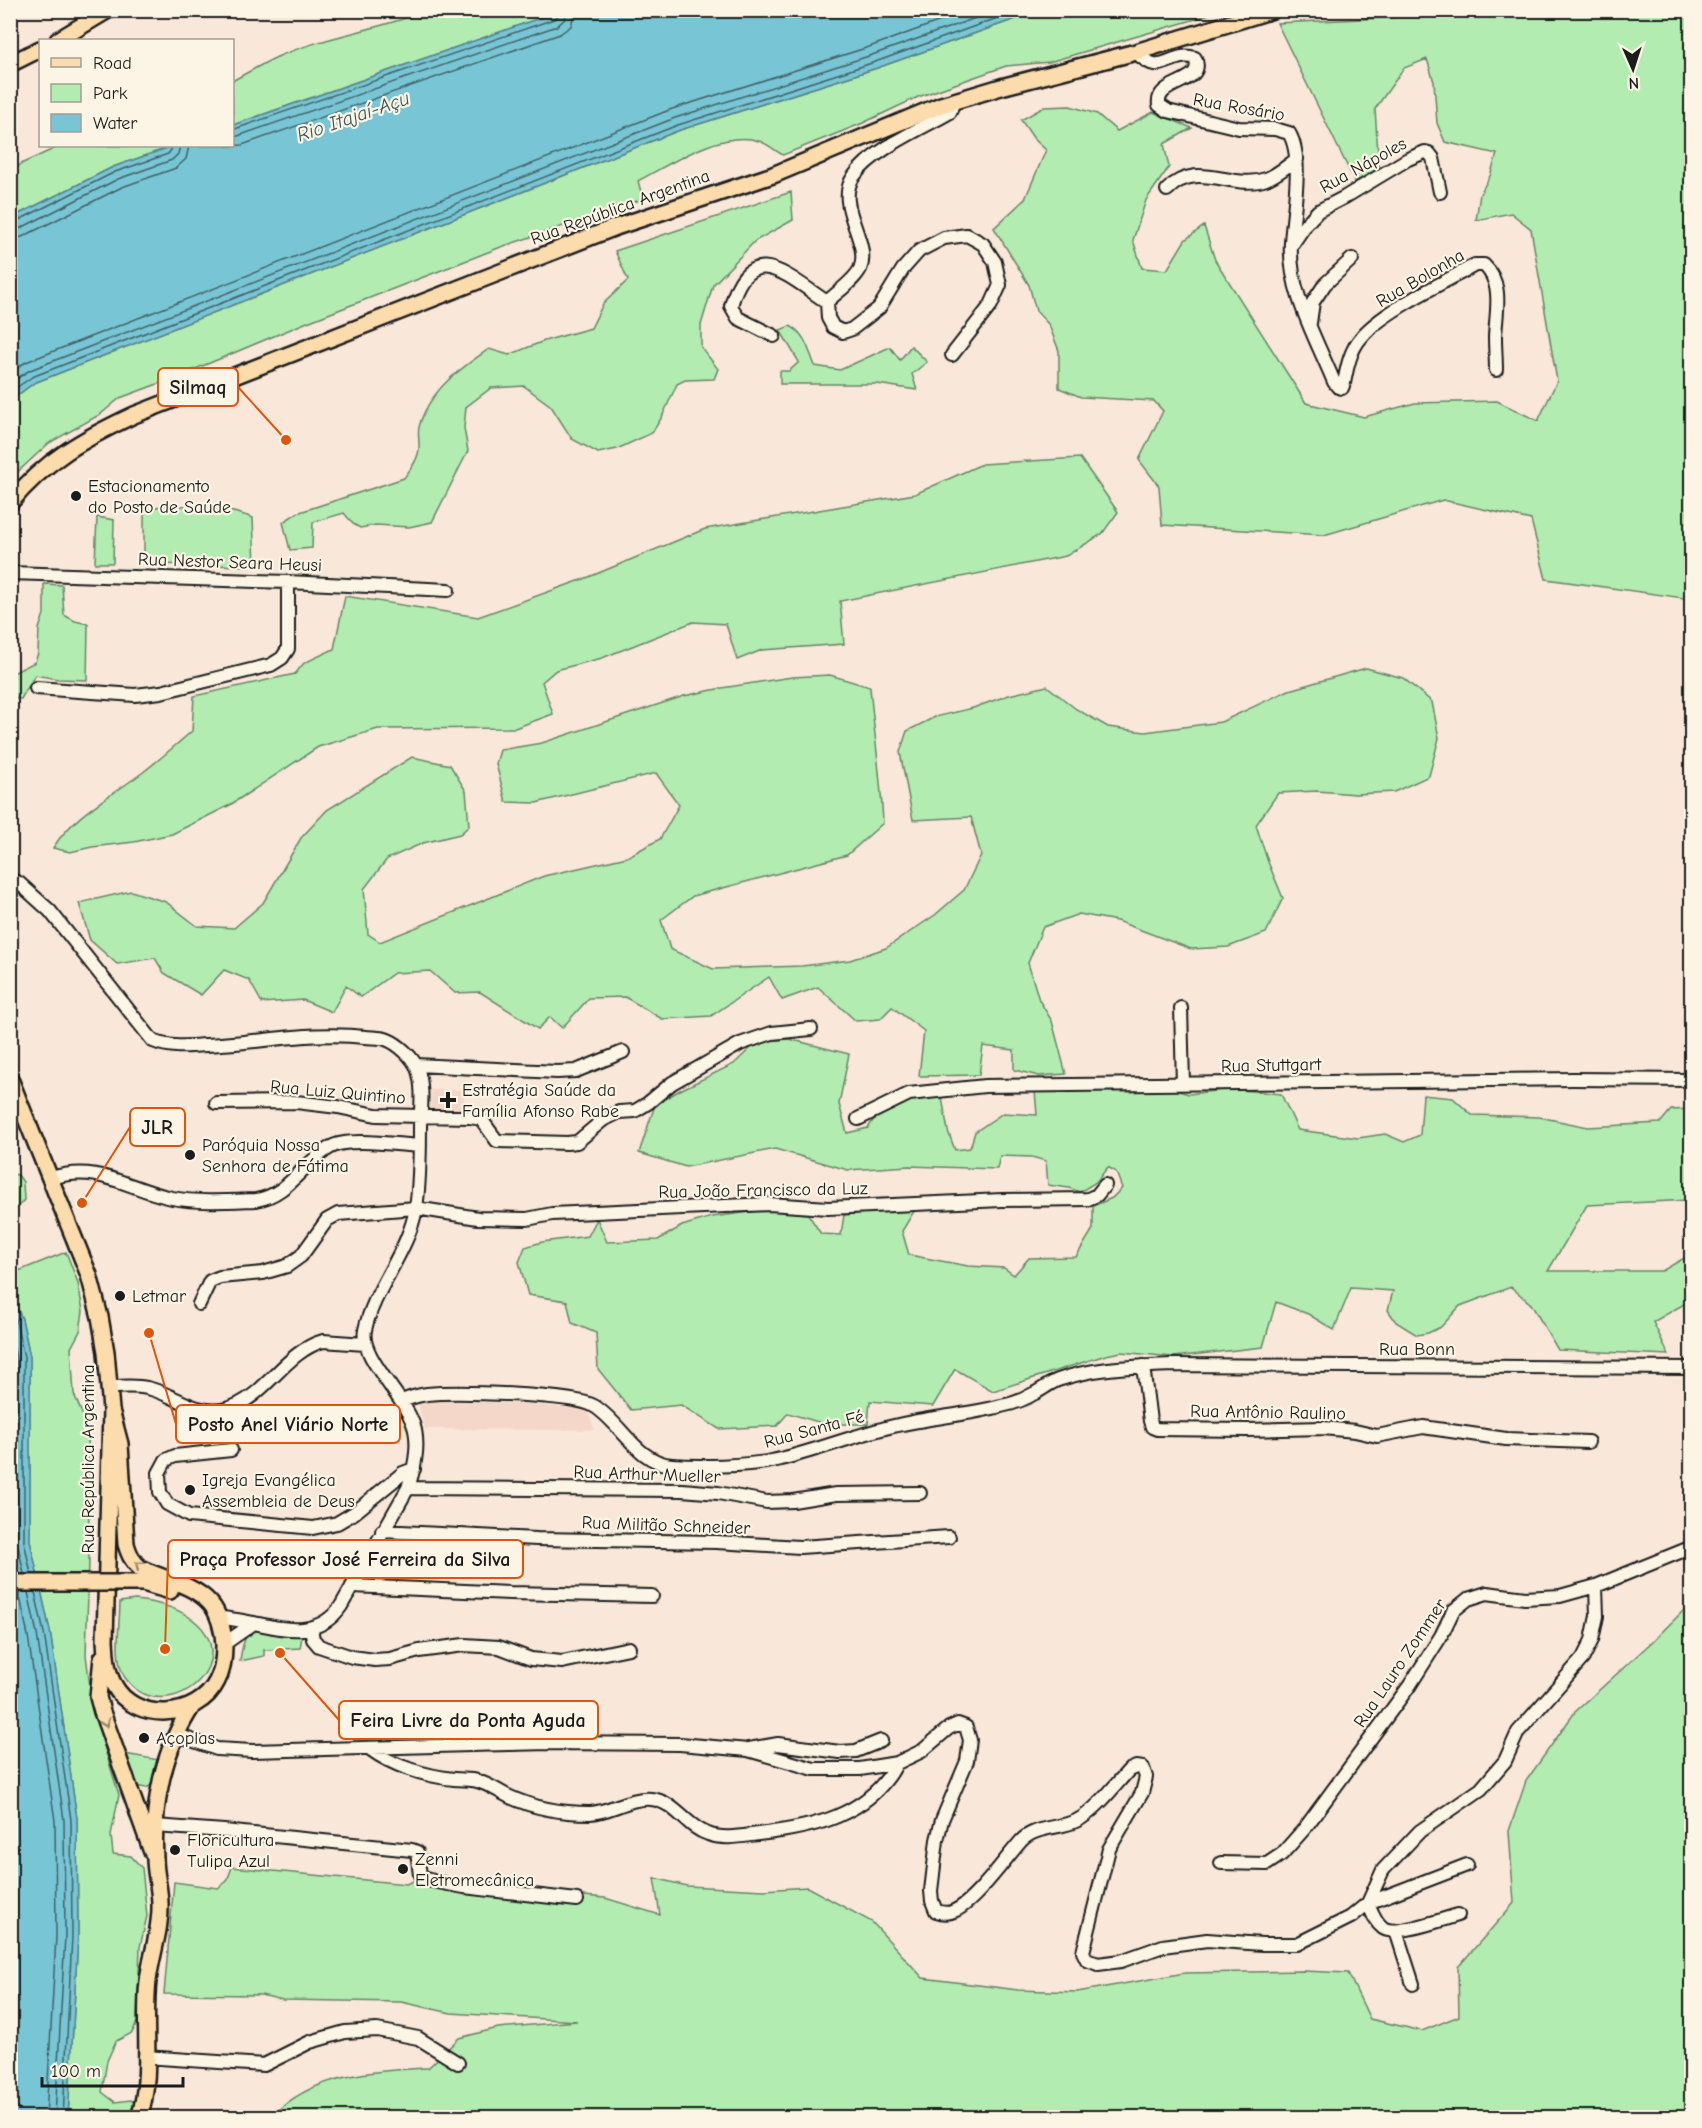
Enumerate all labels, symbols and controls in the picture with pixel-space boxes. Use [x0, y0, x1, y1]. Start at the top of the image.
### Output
legend [39, 39, 234, 147]
north arrow [1603, 39, 1663, 99]
text: Road [93, 53, 132, 74]
text: N [1628, 74, 1639, 92]
text: Park [93, 83, 128, 104]
water label: Rio Itajaí-Açu [294, 86, 413, 147]
street label: Rua Rosário [1191, 89, 1286, 126]
text: Water [93, 113, 138, 134]
street label: Rua Nápoles [1316, 133, 1410, 198]
street label: Rua República Argentina [528, 165, 713, 250]
street label: Rua Bolonha [1372, 245, 1468, 312]
callout: Silmaq [158, 368, 238, 406]
text: Silmaq [170, 376, 226, 399]
place label: Estacionamento do Posto de Saúde [88, 476, 231, 518]
marker: Estacionamento do Posto de Saúde [69, 489, 83, 503]
street label: Rua Nestor Seara Heusi [138, 549, 322, 576]
street label: Rua Stuttgart [1221, 1054, 1322, 1077]
street label: Rua Luiz Quintino [269, 1076, 407, 1109]
place label: Estratégia Saúde da Família Afonso Rabe [462, 1080, 619, 1122]
marker: Estratégia Saúde da Família Afonso Rabe [439, 1091, 457, 1109]
callout: JLR [130, 1108, 185, 1146]
text: JLR [141, 1116, 173, 1139]
place label: Paróquia Nossa Senhora de Fátima [202, 1135, 349, 1177]
marker: Paróquia Nossa Senhora de Fátima [183, 1148, 197, 1162]
street label: Rua João Francisco da Luz [658, 1178, 868, 1203]
place label: Letmar [132, 1286, 187, 1307]
marker: Letmar [113, 1289, 127, 1303]
street label: Rua Bonn [1379, 1339, 1455, 1360]
street label: Rua República Argentina [78, 1364, 99, 1554]
street label: Rua Antônio Raulino [1190, 1401, 1346, 1424]
callout: Posto Anel Viário Norte [176, 1405, 400, 1443]
street label: Rua Santa Fé [762, 1406, 866, 1453]
text: Posto Anel Viário Norte [188, 1413, 388, 1436]
street label: Rua Arthur Mueller [573, 1461, 722, 1488]
place label: Igreja Evangélica Assembleia de Deus [202, 1470, 355, 1512]
marker: Igreja Evangélica Assembleia de Deus [183, 1483, 197, 1497]
street label: Rua Militão Schneider [581, 1512, 752, 1539]
callout: Praça Professor José Ferreira da Silva [168, 1540, 523, 1578]
text: Praça Professor José Ferreira da Silva [180, 1548, 510, 1571]
one-way arrow [135, 1561, 146, 1572]
street label: Rua Lauro Zommer [1350, 1594, 1452, 1732]
callout: Feira Livre da Ponta Aguda [339, 1701, 598, 1739]
text: Feira Livre da Ponta Aguda [350, 1709, 586, 1732]
one-way arrow [98, 1717, 111, 1728]
place label: Açoplas [156, 1728, 215, 1749]
marker: Açoplas [137, 1731, 151, 1745]
place label: Floricultura Tulipa Azul [187, 1830, 274, 1872]
marker: Floricultura Tulipa Azul [168, 1843, 182, 1857]
place label: Zenni Eletromecânica [415, 1849, 534, 1891]
marker: Zenni Eletromecânica [396, 1862, 410, 1876]
scale bar [42, 2050, 183, 2088]
text: 100 m [51, 2061, 101, 2082]

